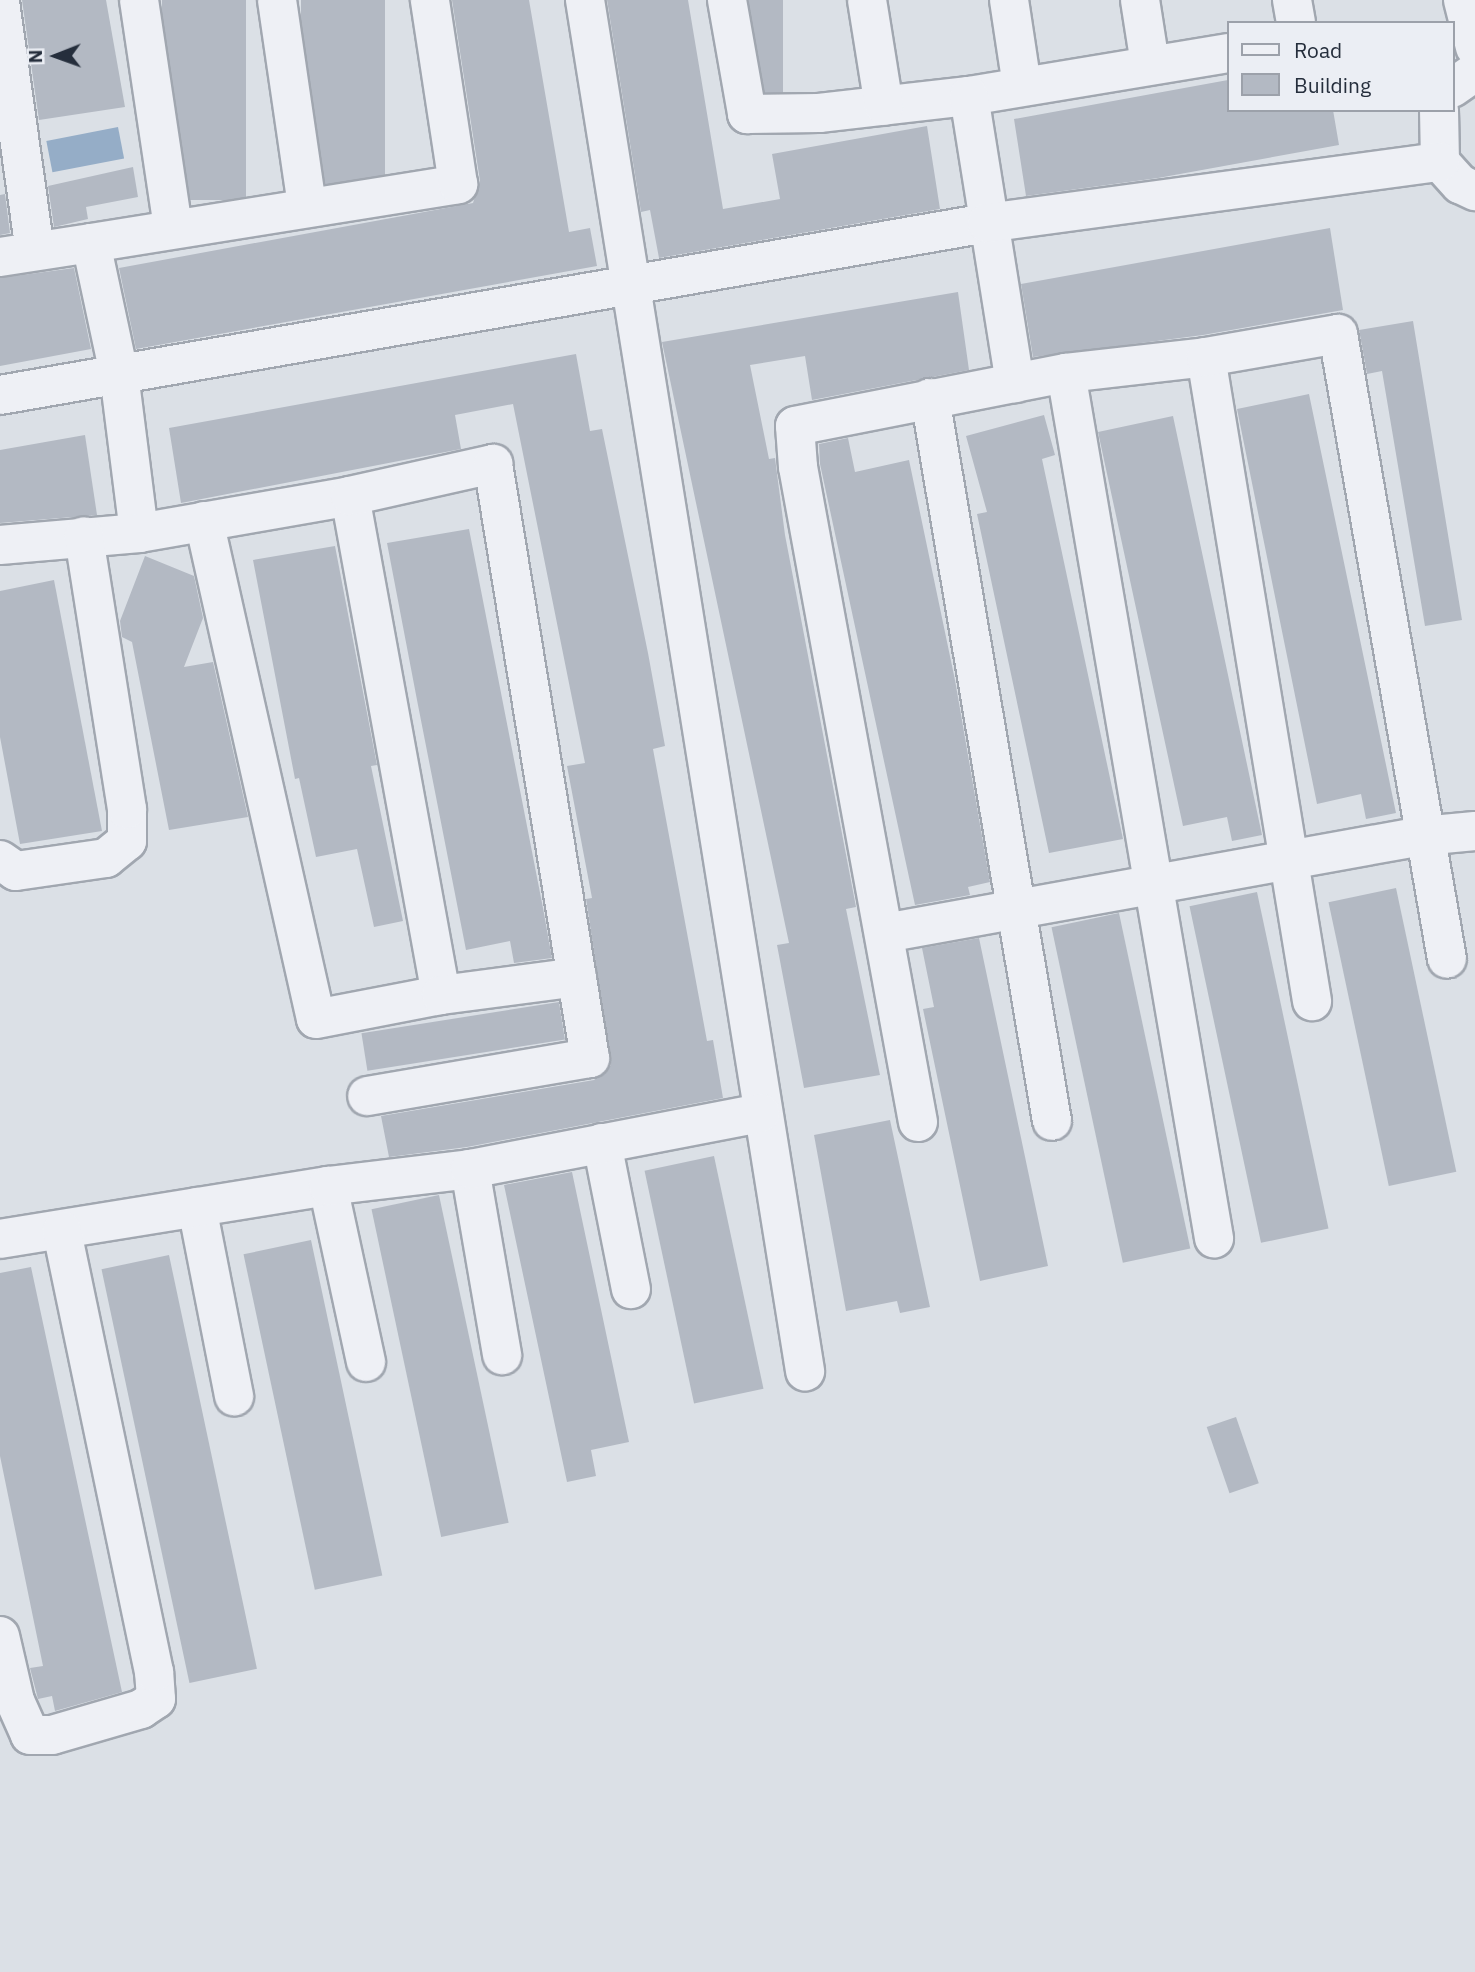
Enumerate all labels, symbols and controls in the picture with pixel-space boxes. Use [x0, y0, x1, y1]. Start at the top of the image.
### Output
north arrow [21, 21, 91, 91]
legend [1226, 21, 1454, 112]
text: Road [1294, 36, 1342, 64]
text: N [23, 49, 47, 63]
text: Building [1294, 71, 1371, 99]

